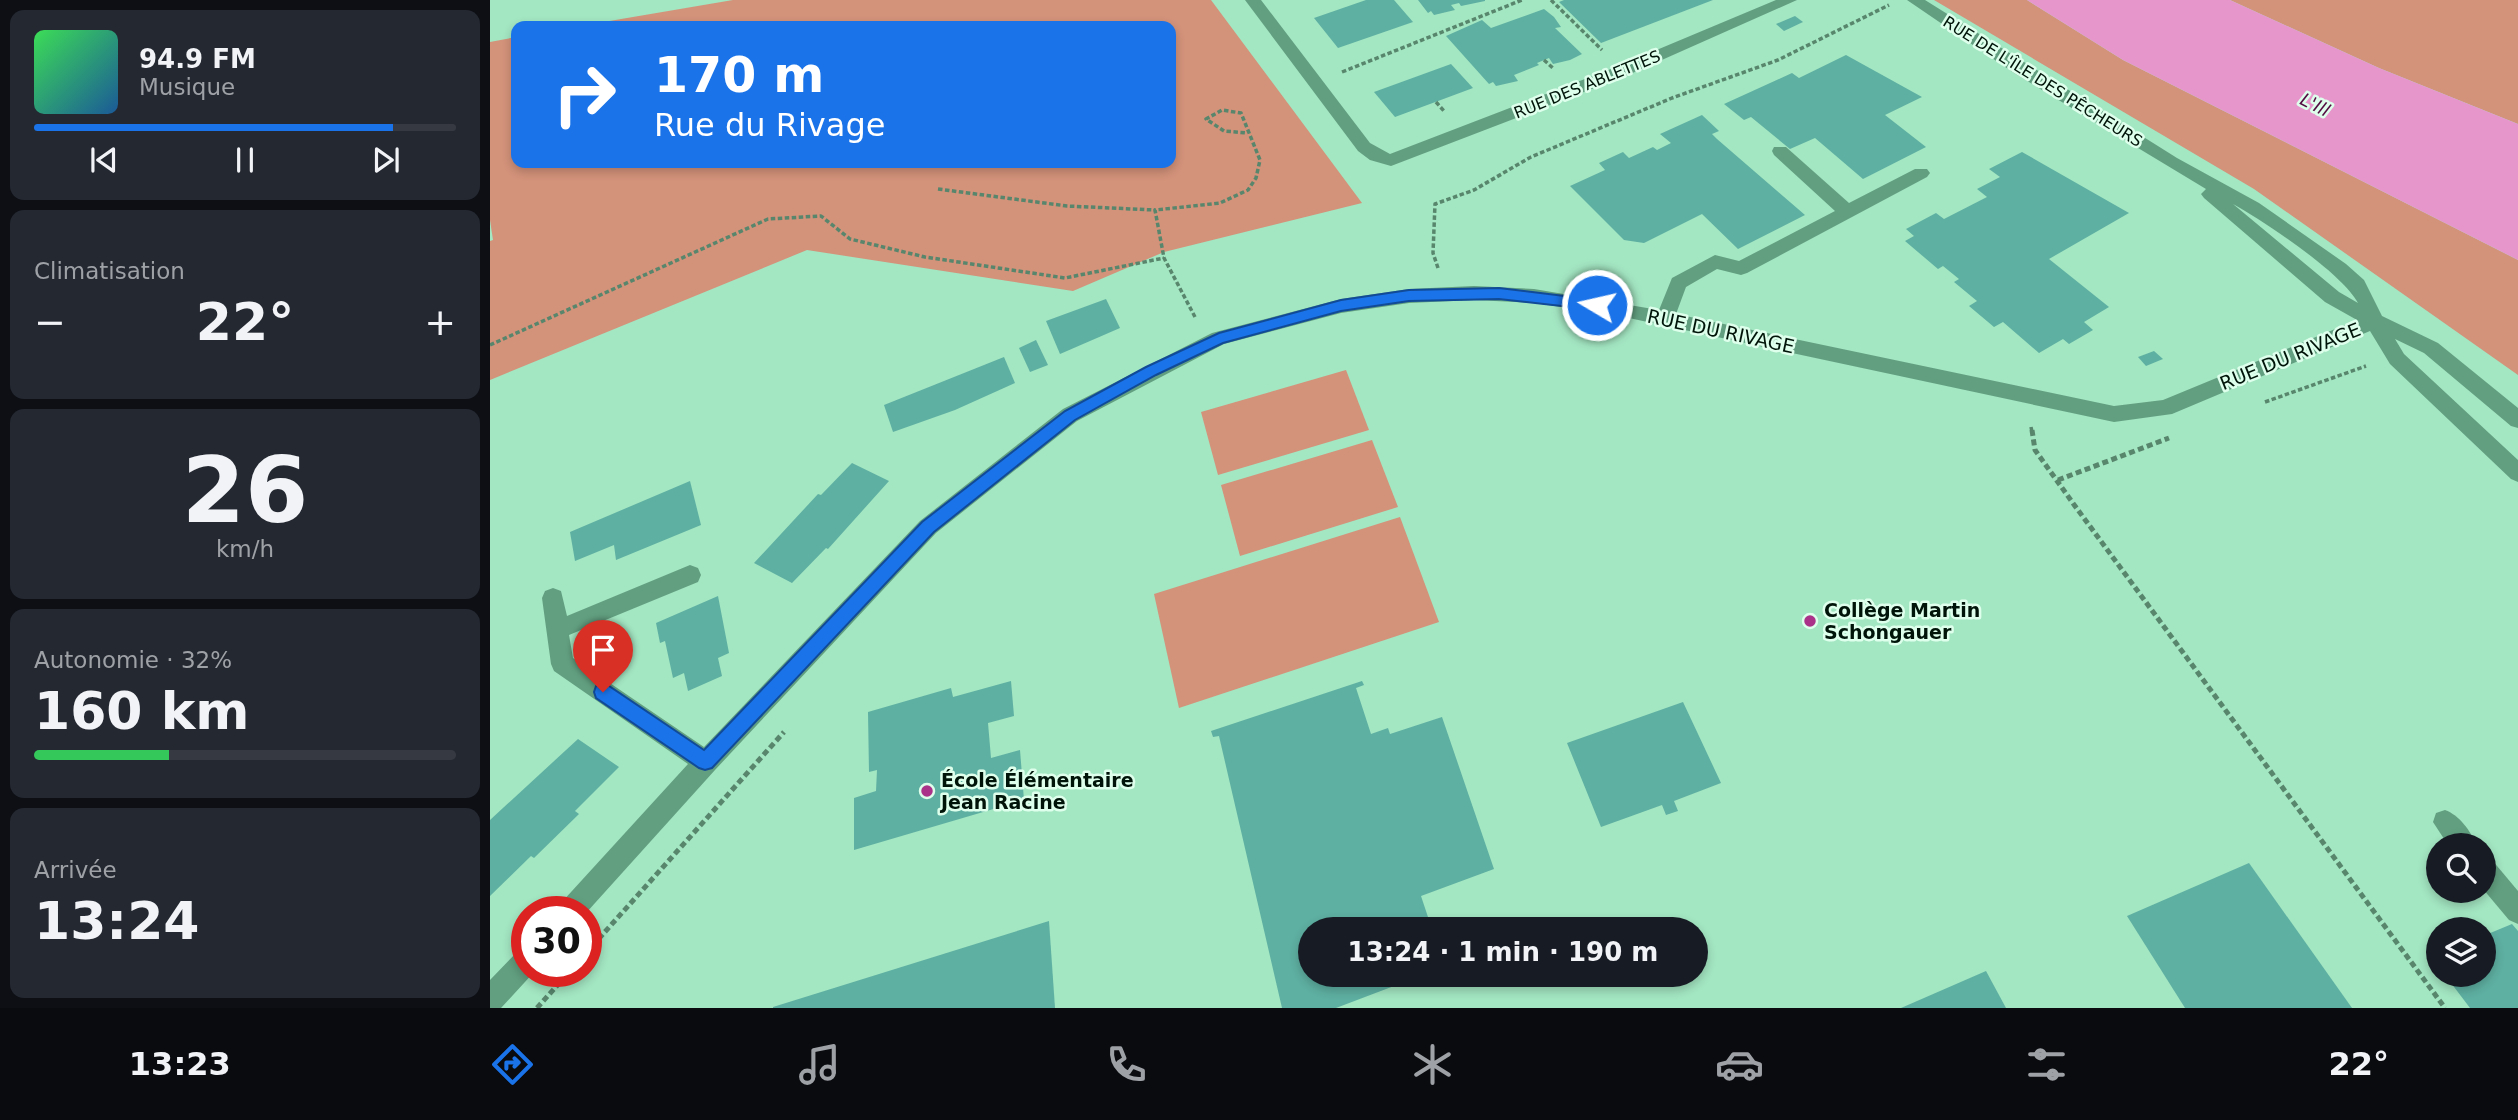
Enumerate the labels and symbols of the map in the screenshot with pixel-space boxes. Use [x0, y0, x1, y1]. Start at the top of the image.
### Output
street label: RUE DE L'ÎLE DES PÊCHEURS [1940, 12, 2146, 151]
street label: RUE DES ABLETTES [1511, 46, 1663, 123]
water label: L'Ill [2297, 88, 2333, 121]
position arrow [1560, 268, 1634, 342]
street label: RUE DU RIVAGE [1645, 305, 1797, 357]
street label: RUE DU RIVAGE [2216, 318, 2364, 394]
place label: Collège Martin Schongauer [1824, 599, 1980, 643]
marker: Collège Martin Schongauer [1802, 613, 1818, 629]
pin [573, 620, 633, 692]
place label: École Élémentaire Jean Racine [939, 769, 1134, 813]
marker: École Élémentaire Jean Racine [919, 783, 935, 799]
speed limit sign: 30 [511, 896, 602, 987]

